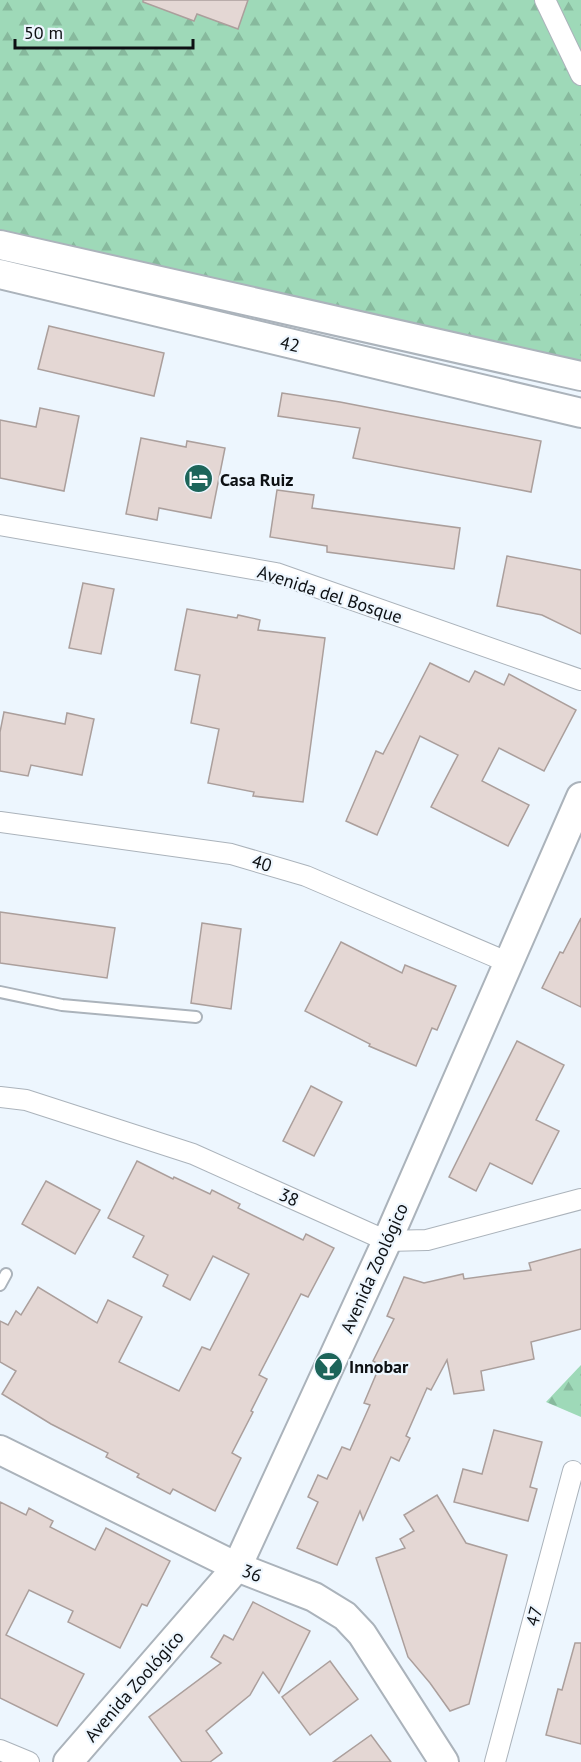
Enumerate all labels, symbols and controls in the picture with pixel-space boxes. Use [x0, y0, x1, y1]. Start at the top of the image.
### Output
scale bar [15, 12, 194, 50]
text: 50 m [24, 21, 63, 44]
street label: 42 [278, 331, 302, 357]
hotel icon: Casa Ruiz [183, 463, 215, 495]
place label: Casa Ruiz [220, 468, 293, 491]
street label: Avenida del Bosque [255, 560, 405, 628]
street label: 40 [249, 849, 275, 877]
street label: 38 [275, 1183, 303, 1211]
street label: Avenida Zoológico [335, 1199, 413, 1337]
bar icon: Innobar [312, 1350, 344, 1382]
place label: Innobar [349, 1355, 409, 1378]
street label: 36 [239, 1559, 265, 1587]
street label: 47 [520, 1604, 548, 1628]
street label: Avenida Zoológico [79, 1626, 189, 1746]

